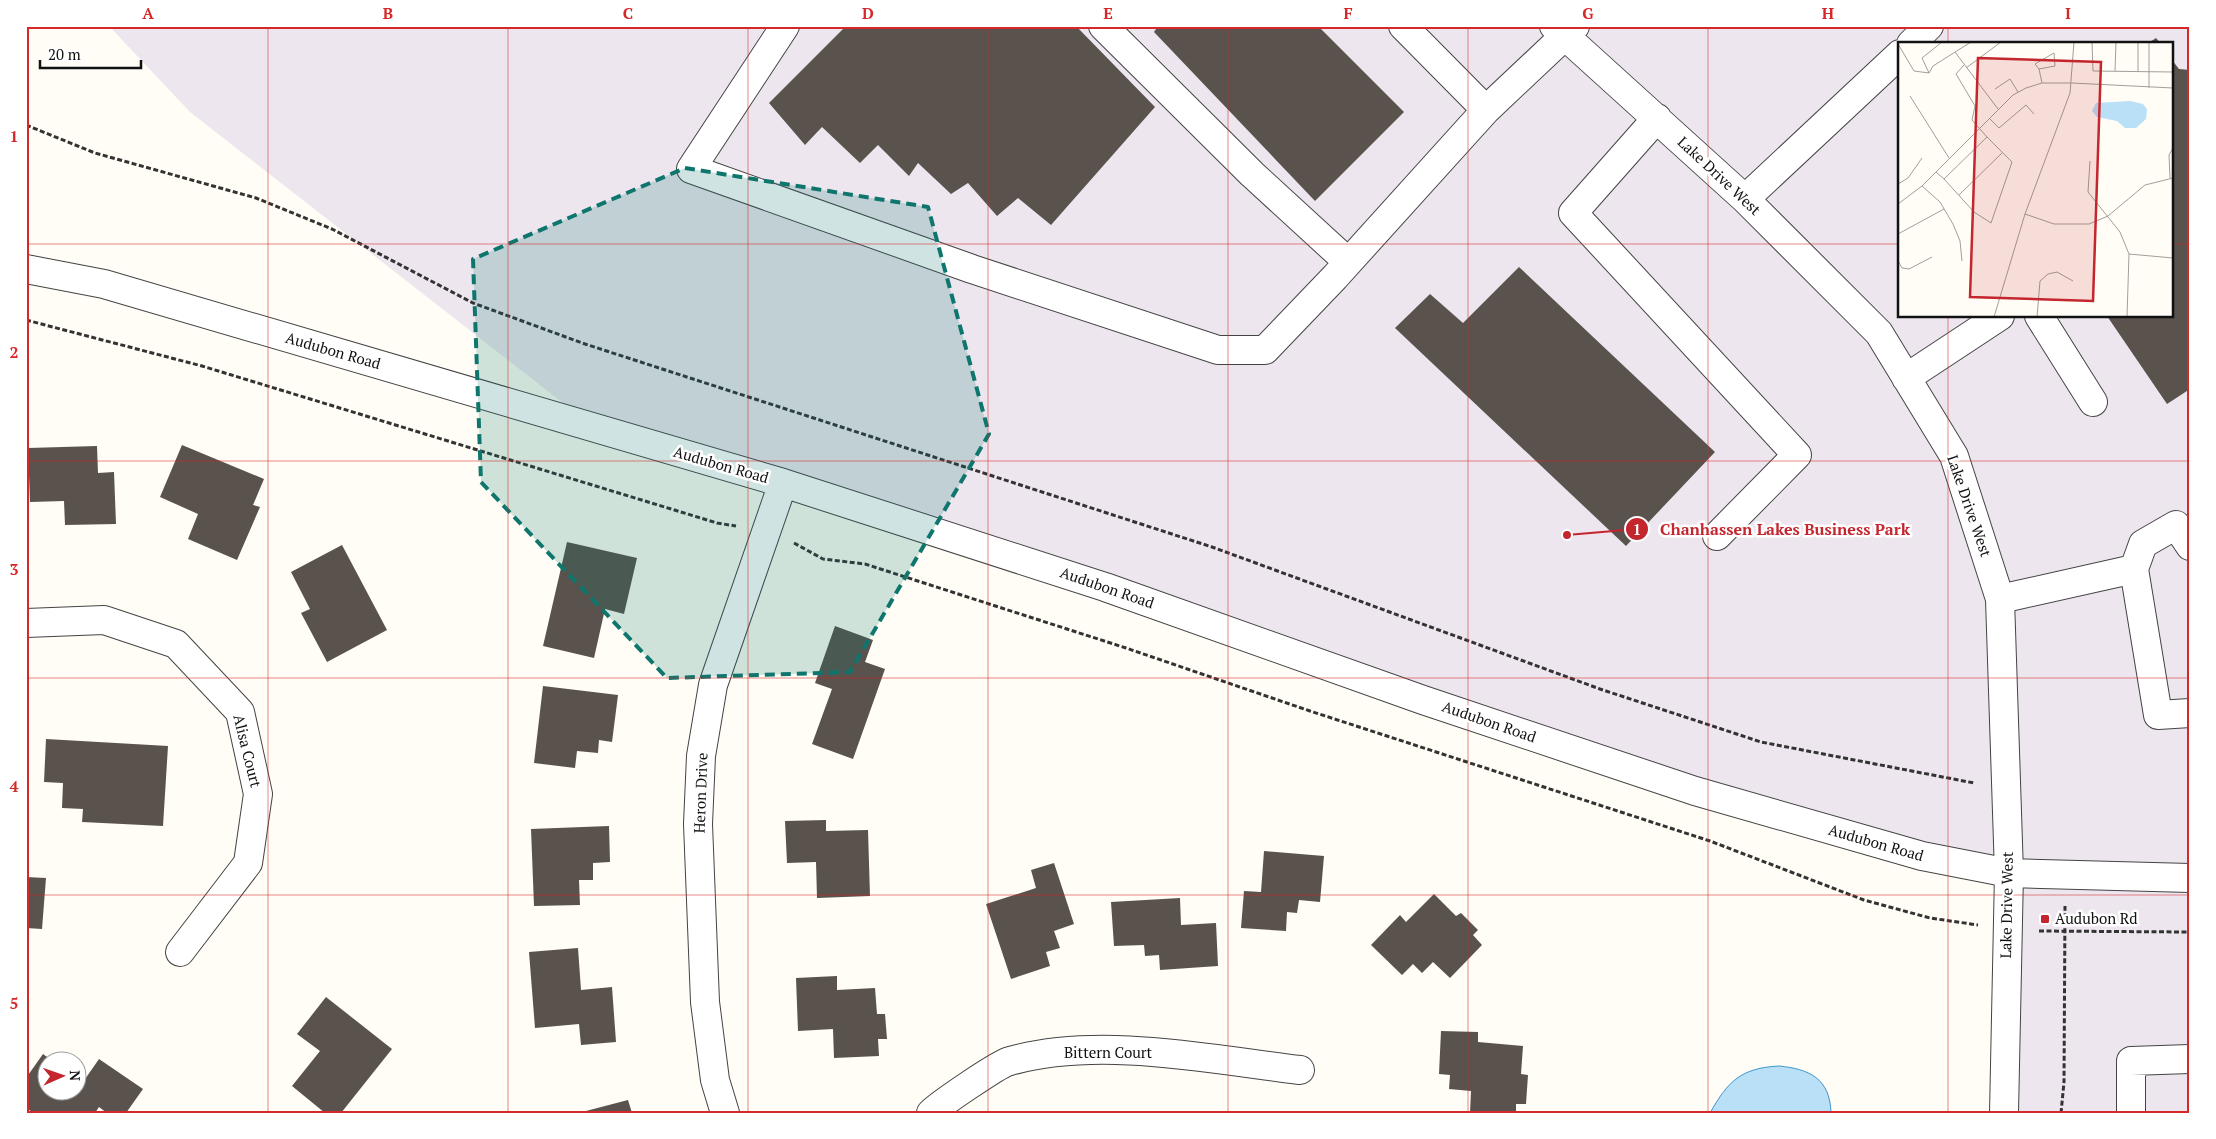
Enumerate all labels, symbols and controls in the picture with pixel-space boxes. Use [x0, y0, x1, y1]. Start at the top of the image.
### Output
text: A [142, 2, 154, 24]
text: B [383, 2, 393, 24]
text: C [623, 2, 633, 24]
text: D [862, 2, 874, 24]
text: E [1103, 2, 1113, 24]
text: F [1343, 2, 1353, 24]
text: G [1582, 2, 1594, 24]
text: H [1822, 2, 1834, 24]
text: I [2065, 2, 2071, 24]
scale bar [40, 38, 141, 70]
inset map [1898, 42, 2174, 318]
text: 20 m [48, 44, 81, 64]
text: 1 [9, 125, 19, 147]
street label: Lake Drive West [1674, 132, 1766, 219]
street label: Audubon Road [283, 327, 383, 373]
text: 2 [9, 341, 19, 363]
street label: Audubon Road [671, 441, 771, 487]
street label: Lake Drive West [1943, 452, 1997, 560]
callout: Chanhassen Lakes Business Park [1625, 514, 1920, 545]
text: Chanhassen Lakes Business Park [1660, 518, 1911, 540]
text: 1 [1633, 519, 1641, 539]
text: 3 [9, 558, 19, 580]
street label: Audubon Road [1058, 562, 1157, 613]
street label: Audubon Road [1440, 696, 1539, 747]
street label: Alisa Court [229, 712, 267, 790]
street label: Heron Drive [689, 752, 711, 834]
text: 4 [9, 775, 19, 797]
street label: Audubon Road [1826, 819, 1926, 865]
street label: Lake Drive West [1995, 851, 2017, 958]
place label: Audubon Rd [2055, 908, 2138, 928]
marker: Audubon Rd [2039, 913, 2051, 925]
text: 5 [9, 992, 19, 1014]
street label: Bittern Court [1064, 1042, 1153, 1062]
north arrow [38, 1052, 88, 1102]
text: N [66, 1070, 85, 1082]

